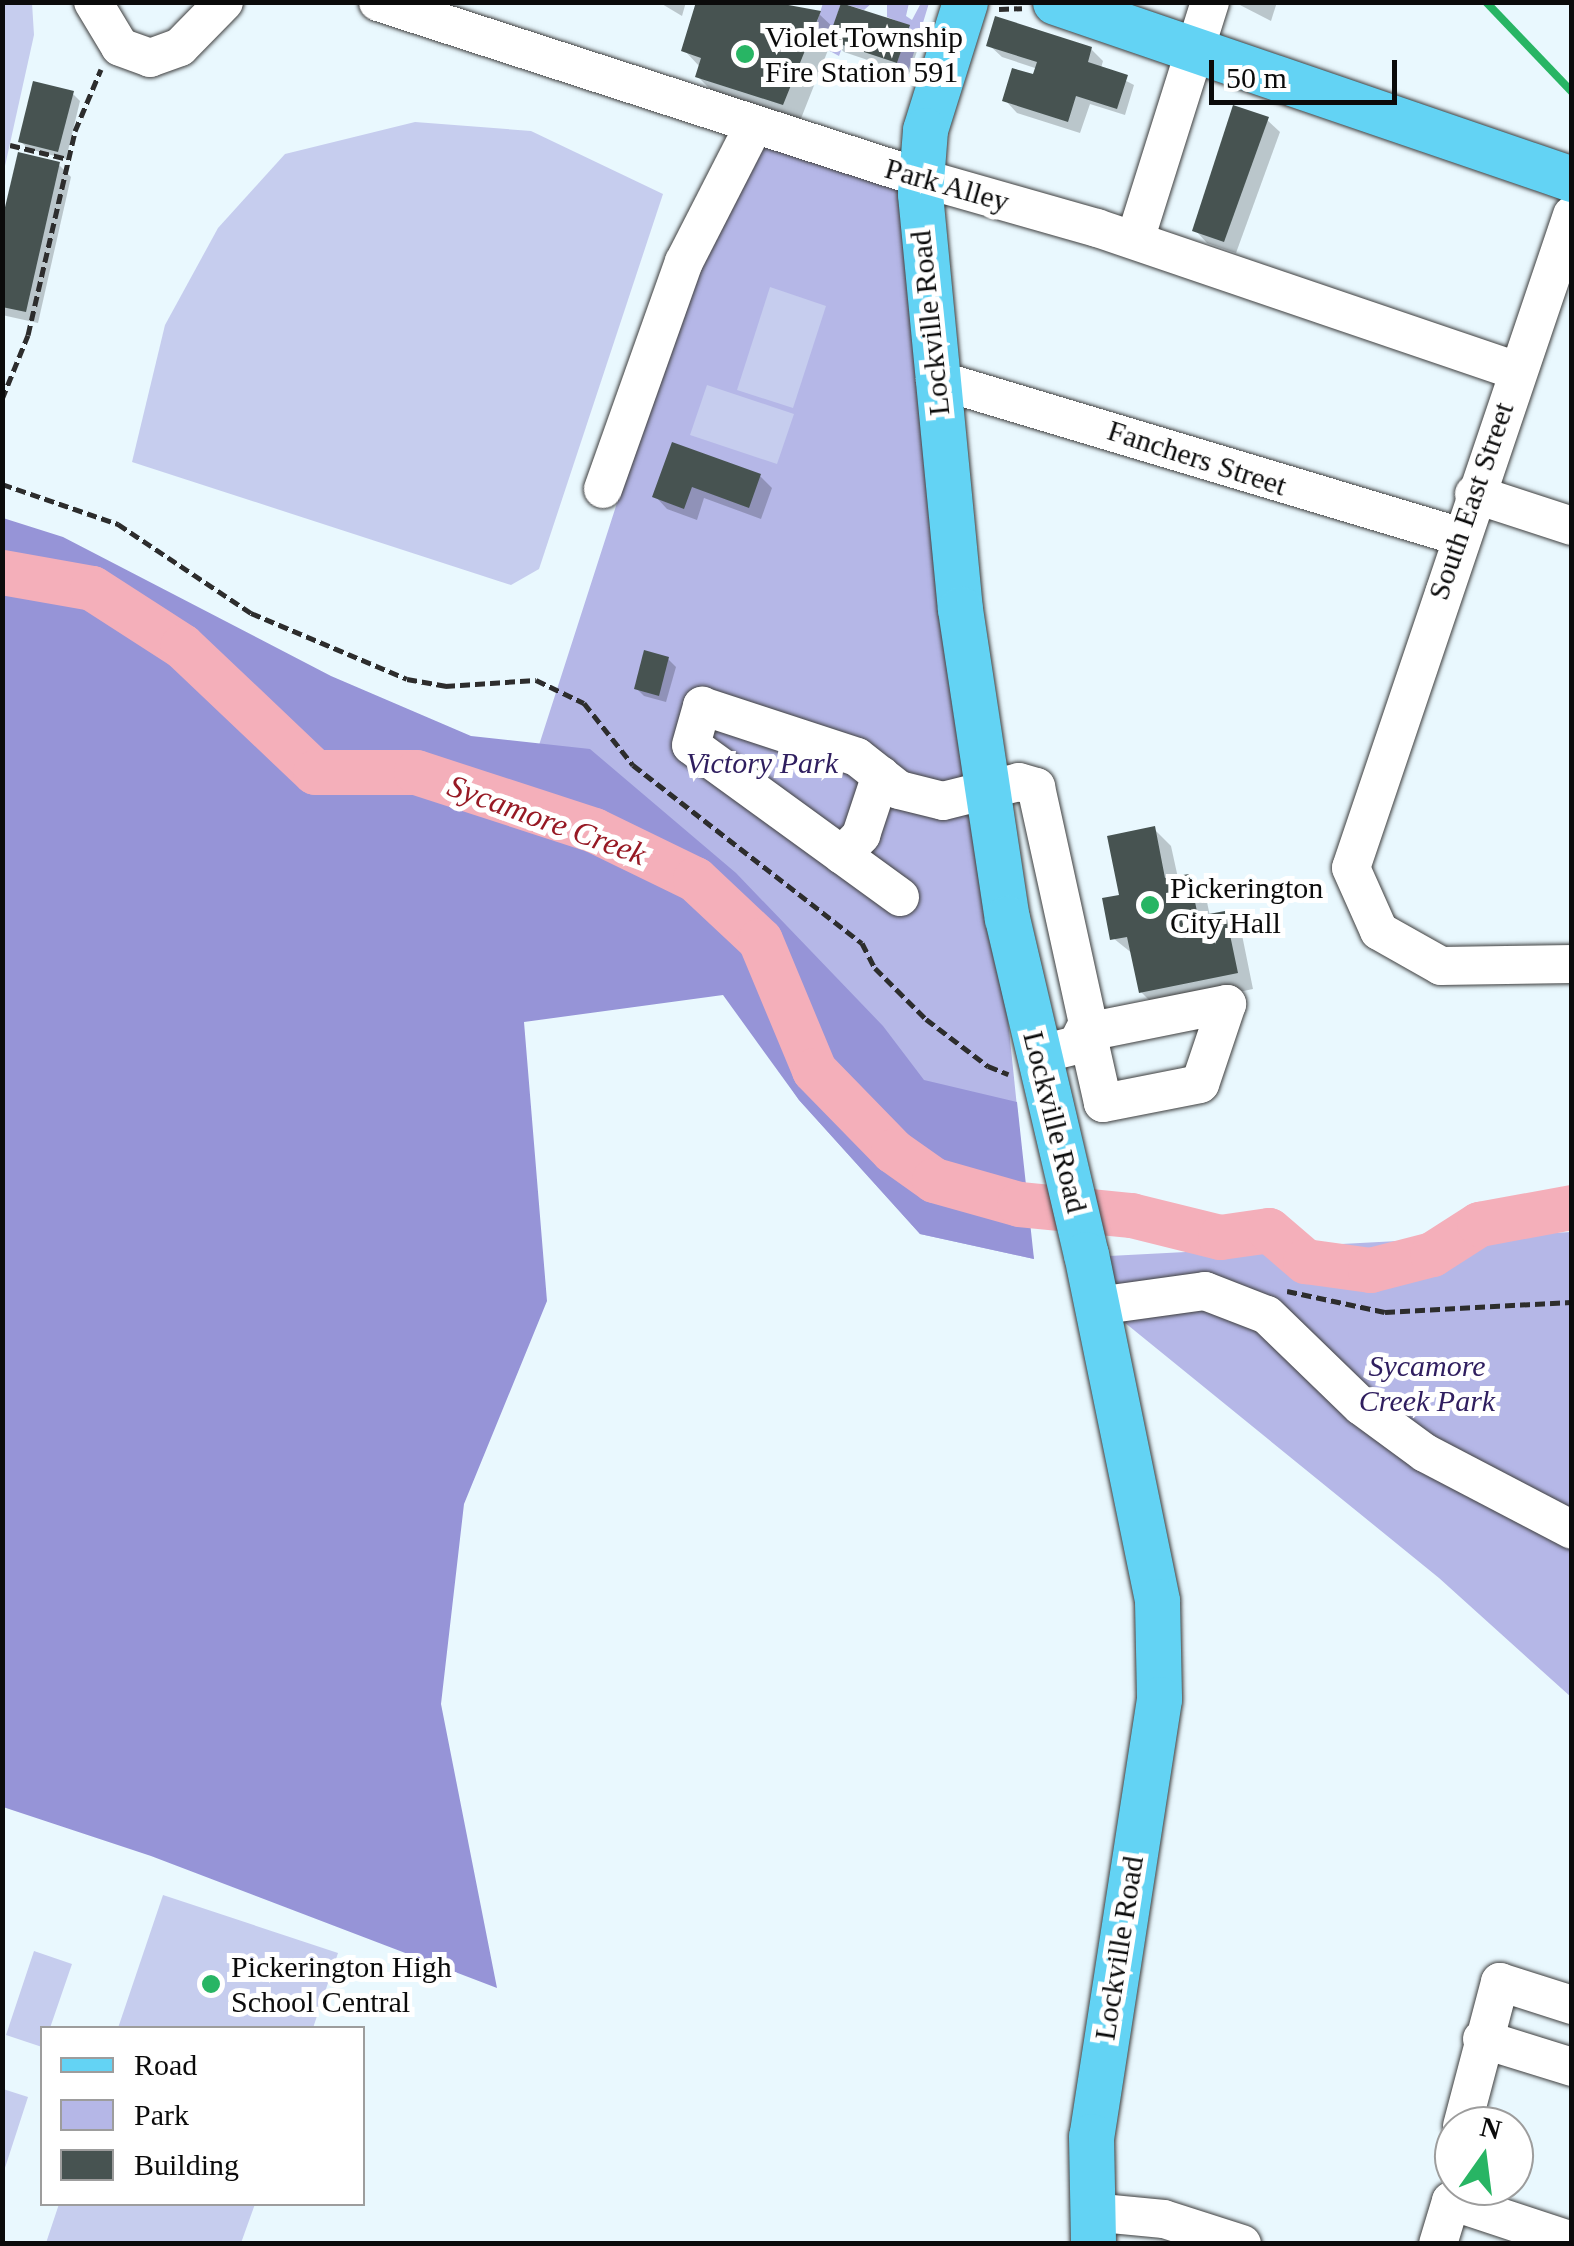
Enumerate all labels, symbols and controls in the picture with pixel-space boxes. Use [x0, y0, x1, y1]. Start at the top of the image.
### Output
place label: Violet Township Fire Station 591 [765, 19, 964, 90]
scale bar [1214, 40, 1402, 102]
marker: Violet Township Fire Station 591 [734, 43, 756, 65]
text: 50 m [1226, 61, 1287, 94]
street label: Park Alley [880, 150, 1014, 220]
street label: Lockville Road [902, 229, 958, 417]
street label: South East Street [1420, 397, 1522, 605]
street label: Fanchers Street [1103, 412, 1291, 504]
park label: Victory Park [686, 745, 838, 781]
water label: Sycamore Creek [443, 766, 651, 874]
place label: Pickerington City Hall [1170, 870, 1323, 940]
marker: Pickerington City Hall [1139, 894, 1161, 916]
street label: Lockville Road [1015, 1028, 1095, 1216]
park label: Sycamore Creek Park [1359, 1348, 1495, 1418]
street label: Lockville Road [1087, 1853, 1151, 2043]
place label: Pickerington High School Central [231, 1949, 452, 2020]
marker: Pickerington High School Central [200, 1973, 222, 1995]
legend [40, 2026, 365, 2206]
text: Road [134, 2048, 197, 2081]
text: Park [134, 2098, 189, 2131]
north arrow [1434, 2106, 1534, 2206]
text: N [1477, 2111, 1504, 2146]
text: Building [134, 2148, 239, 2181]

